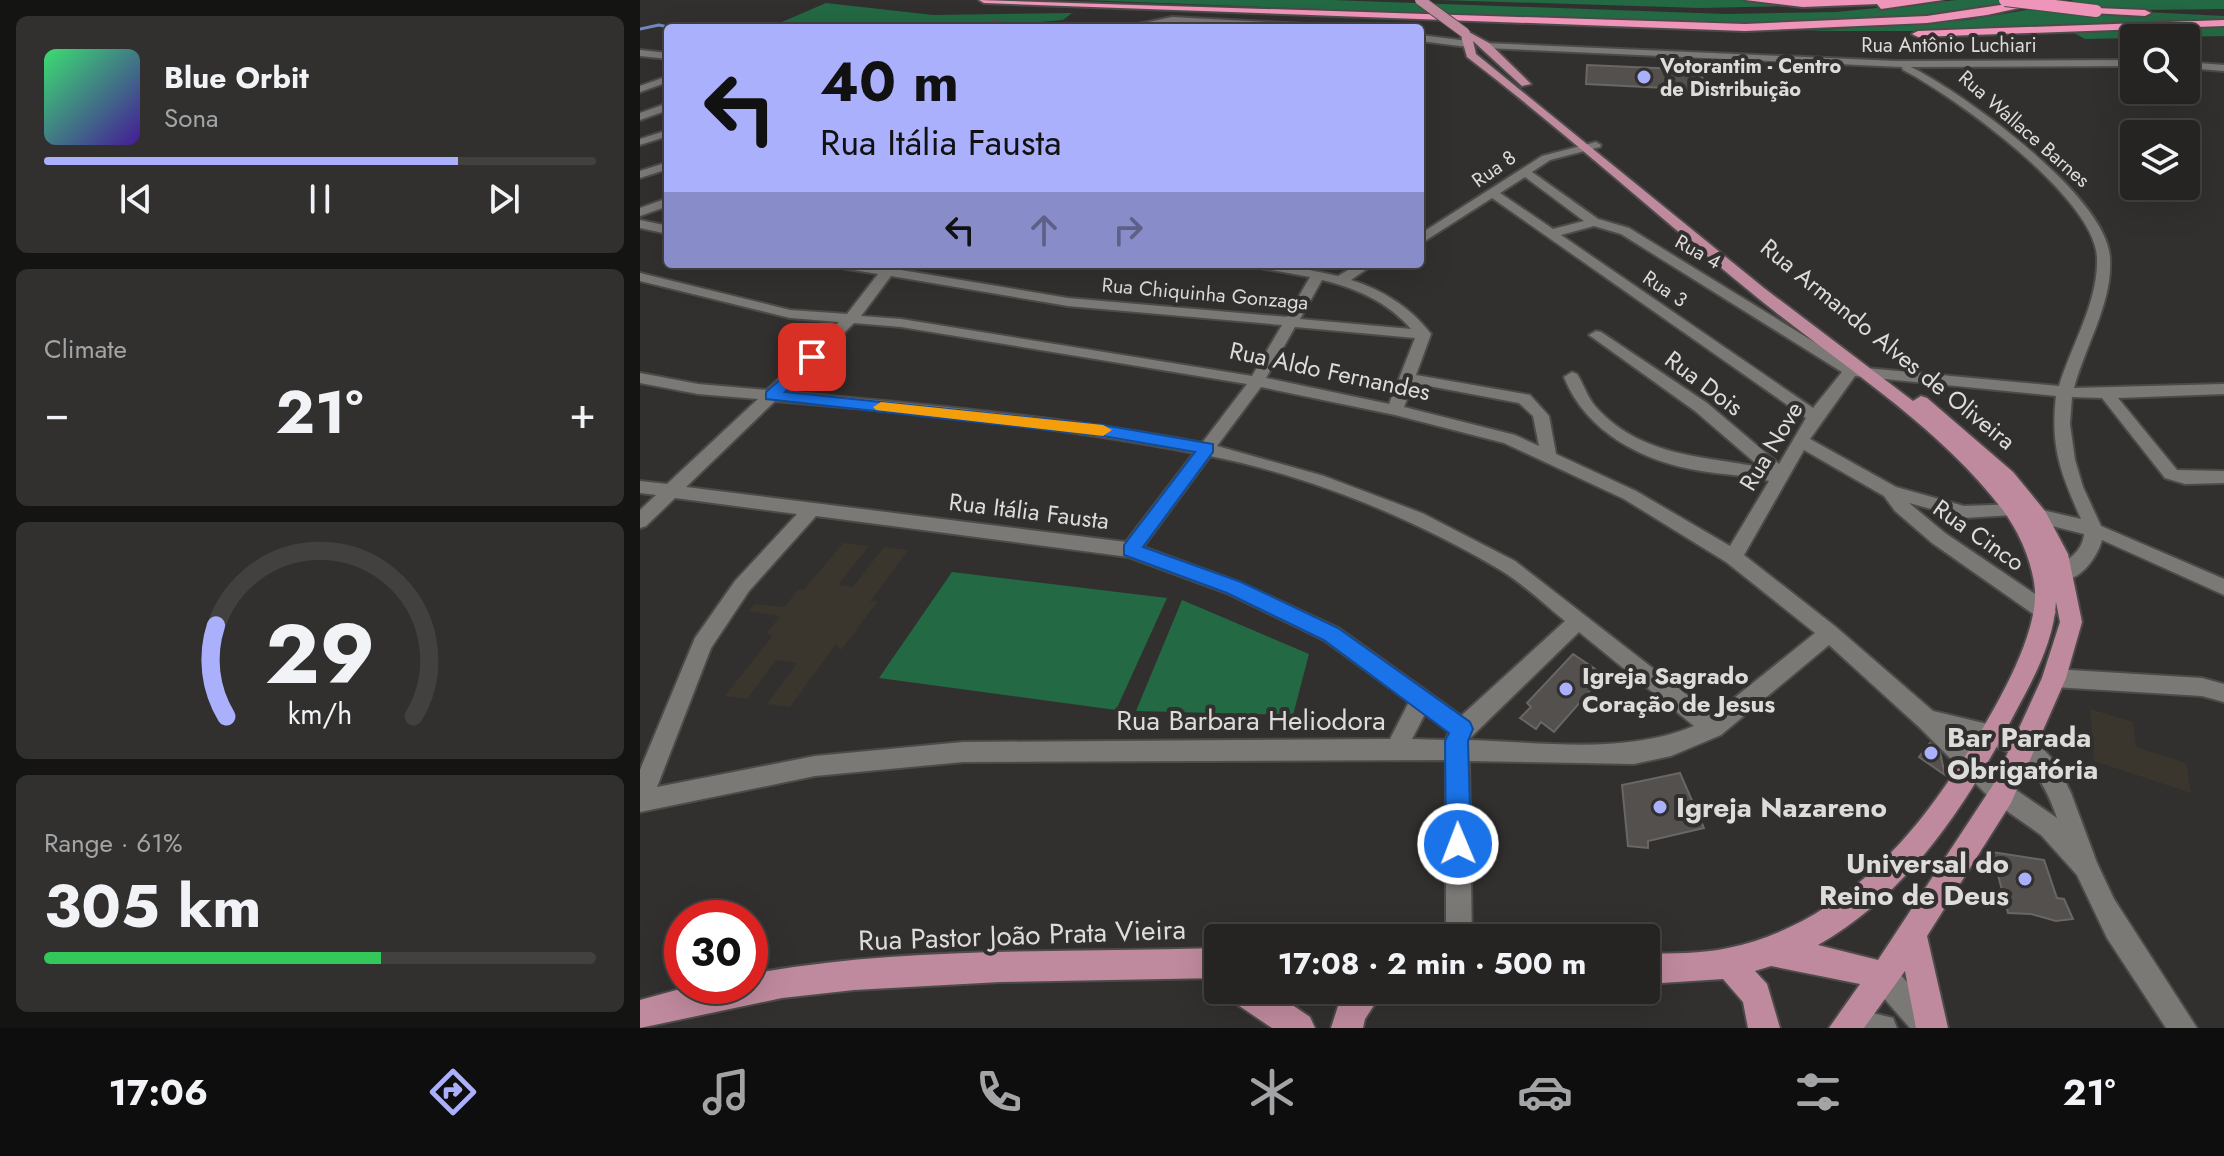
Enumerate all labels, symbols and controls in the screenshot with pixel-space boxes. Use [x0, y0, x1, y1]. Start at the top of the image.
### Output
map controls [2120, 24, 2200, 200]
button: search [2120, 24, 2200, 104]
street label: Rua Antônio Luchiari [1861, 31, 2037, 60]
text: 40 m [820, 41, 959, 122]
place label: Votorantim - Centro de Distribuição [1659, 52, 1842, 104]
text: Blue Orbit [164, 56, 309, 99]
icon: left [688, 56, 792, 160]
street label: Rua Wallace Barnes [1952, 64, 2096, 194]
marker: Votorantim - Centro de Distribuição [1635, 68, 1653, 86]
text: Sona [164, 99, 219, 137]
text: Rua Itália Fausta [820, 116, 1061, 168]
button: layers [2120, 120, 2200, 200]
street label: Rua 8 [1466, 143, 1522, 195]
icon: previous [114, 177, 158, 221]
icon: pause [298, 177, 342, 221]
icon: next [482, 177, 526, 221]
icon: left [938, 208, 982, 252]
icon: ahead [1022, 208, 1066, 252]
icon: right [1106, 208, 1150, 252]
street label: Rua 4 [1670, 227, 1727, 277]
street label: Rua Armando Alves de Oliveira [1753, 230, 2023, 458]
street label: Rua 3 [1637, 263, 1693, 315]
street label: Rua Chiquinha Gonzaga [1101, 271, 1309, 317]
pin [778, 323, 846, 391]
text: Climate [44, 330, 127, 368]
street label: Rua Aldo Fernandes [1226, 333, 1434, 409]
icon: arrive [790, 335, 834, 379]
street label: Rua Dois [1657, 342, 1751, 424]
text: 21° [276, 369, 363, 456]
text: − [44, 381, 70, 445]
text: + [569, 381, 596, 445]
street label: Rua Nove [1731, 395, 1811, 497]
street label: Rua Itália Fausta [947, 484, 1111, 538]
street label: Rua Cinco [1926, 491, 2032, 579]
text: 29 [265, 593, 375, 713]
place label: Igreja Sagrado Coração de Jesus [1582, 658, 1775, 721]
marker: Igreja Sagrado Coração de Jesus [1557, 680, 1575, 698]
text: km/h [288, 693, 352, 735]
street label: Rua Barbara Heliodora [1116, 700, 1386, 741]
place label: Bar Parada Obrigatória [1947, 717, 2098, 790]
marker: Bar Parada Obrigatória [1922, 744, 1940, 762]
place label: Igreja Nazareno [1676, 787, 1887, 828]
marker: Igreja Nazareno [1651, 798, 1669, 816]
position arrow [1416, 802, 1500, 886]
text: Range · 61% [44, 824, 183, 862]
place label: Universal do Reino de Deus [1819, 843, 2009, 916]
text: 305 km [44, 863, 262, 950]
marker: Universal do Reino de Deus [2016, 870, 2034, 888]
speed limit sign: 30 [664, 900, 768, 1004]
street label: Rua Pastor João Prata Vieira [857, 909, 1187, 961]
text: 17:08 · 2 min · 500 m [1278, 942, 1586, 985]
icon: directions [425, 1064, 481, 1120]
icon: music [698, 1064, 754, 1120]
icon: phone [971, 1064, 1027, 1120]
icon: climate [1244, 1064, 1300, 1120]
icon: car [1517, 1064, 1573, 1120]
icon: filters [1790, 1064, 1846, 1120]
text: 17:06 [108, 1066, 208, 1118]
text: 21° [2063, 1066, 2115, 1118]

